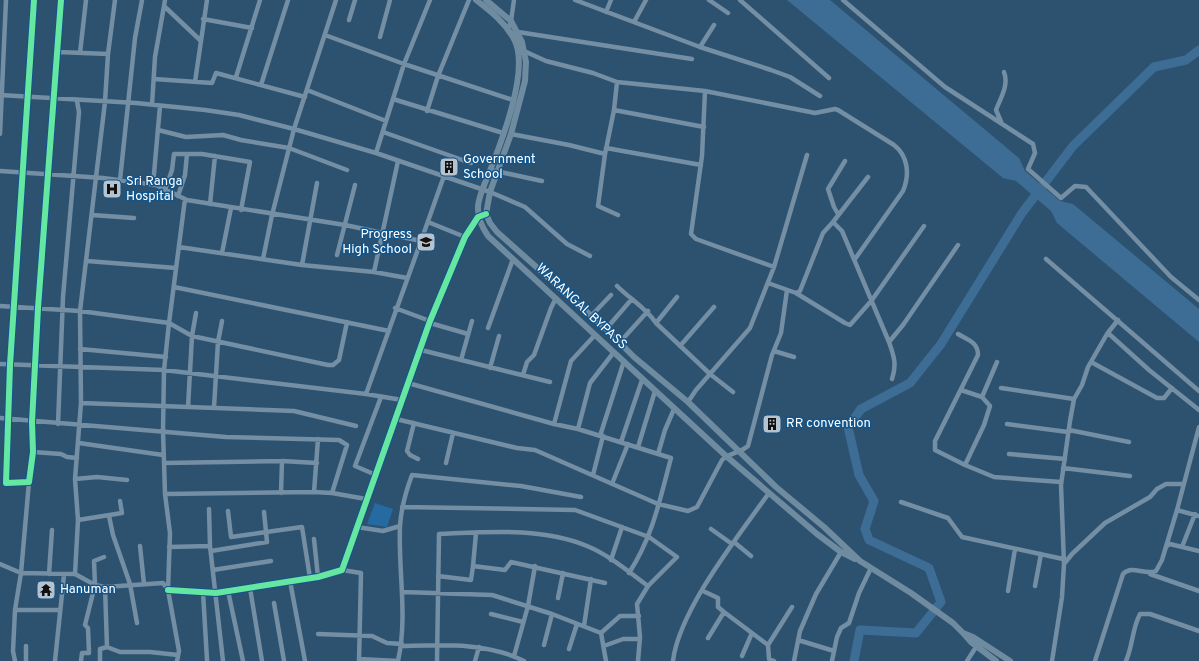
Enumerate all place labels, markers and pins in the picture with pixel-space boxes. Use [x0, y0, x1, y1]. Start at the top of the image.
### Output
place label: Government School [463, 152, 536, 183]
building icon: Government School [438, 156, 460, 178]
place label: Sri Ranga Hospital [126, 174, 182, 205]
hospital icon: Sri Ranga Hospital [101, 178, 123, 200]
place label: Progress High School [342, 227, 412, 258]
school or university icon: Progress High School [415, 231, 437, 253]
building icon: RR convention [761, 413, 783, 435]
place label: RR convention [786, 416, 871, 432]
temple icon: Hanuman [35, 579, 57, 601]
place label: Hanuman [60, 582, 116, 598]

